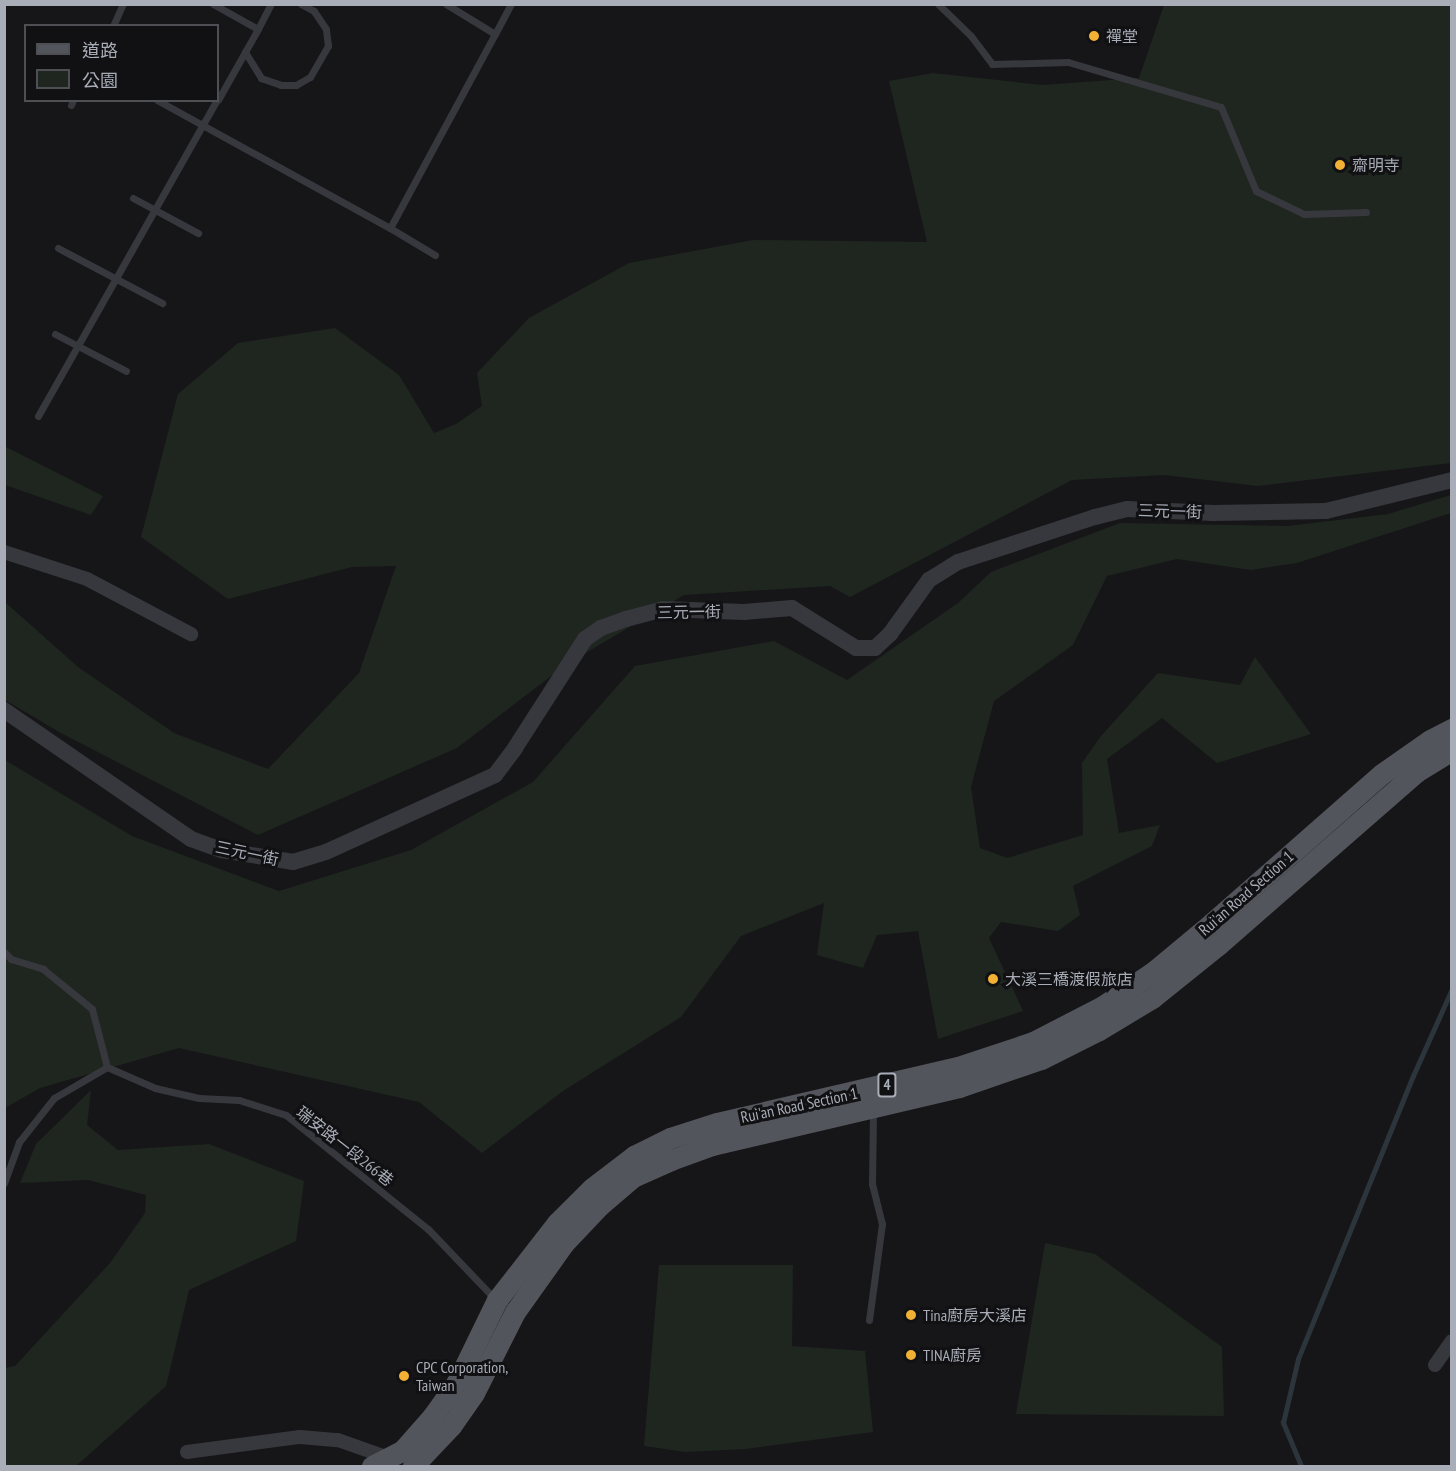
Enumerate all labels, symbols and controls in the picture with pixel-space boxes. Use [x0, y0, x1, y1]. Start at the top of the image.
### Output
legend [24, 24, 219, 102]
place label: 禪堂 [1106, 26, 1138, 46]
marker: 禪堂 [1087, 29, 1101, 43]
text: 道路 [82, 39, 118, 62]
text: 公園 [82, 69, 118, 92]
place label: 齋明寺 [1352, 155, 1400, 175]
marker: 齋明寺 [1333, 158, 1347, 172]
street label: 三元一街 [1138, 500, 1202, 522]
street label: 三元一街 [657, 602, 721, 622]
street label: 三元一街 [214, 837, 280, 869]
street label: Rui'an Road Section 1 [1195, 847, 1297, 939]
place label: 大溪三橋渡假旅店 [1005, 969, 1133, 989]
marker: 大溪三橋渡假旅店 [986, 972, 1000, 986]
road number: 4 [876, 1073, 898, 1097]
street label: Rui'an Road Section 1 [739, 1083, 859, 1127]
street label: 瑞安路一段266巷 [293, 1102, 397, 1190]
place label: Tina廚房大溪店 [923, 1305, 1027, 1325]
marker: Tina廚房大溪店 [904, 1308, 918, 1322]
place label: TINA廚房 [923, 1345, 982, 1365]
marker: TINA廚房 [904, 1348, 918, 1362]
place label: CPC Corporation, Taiwan [416, 1357, 509, 1395]
marker: CPC Corporation, Taiwan [397, 1369, 411, 1383]

